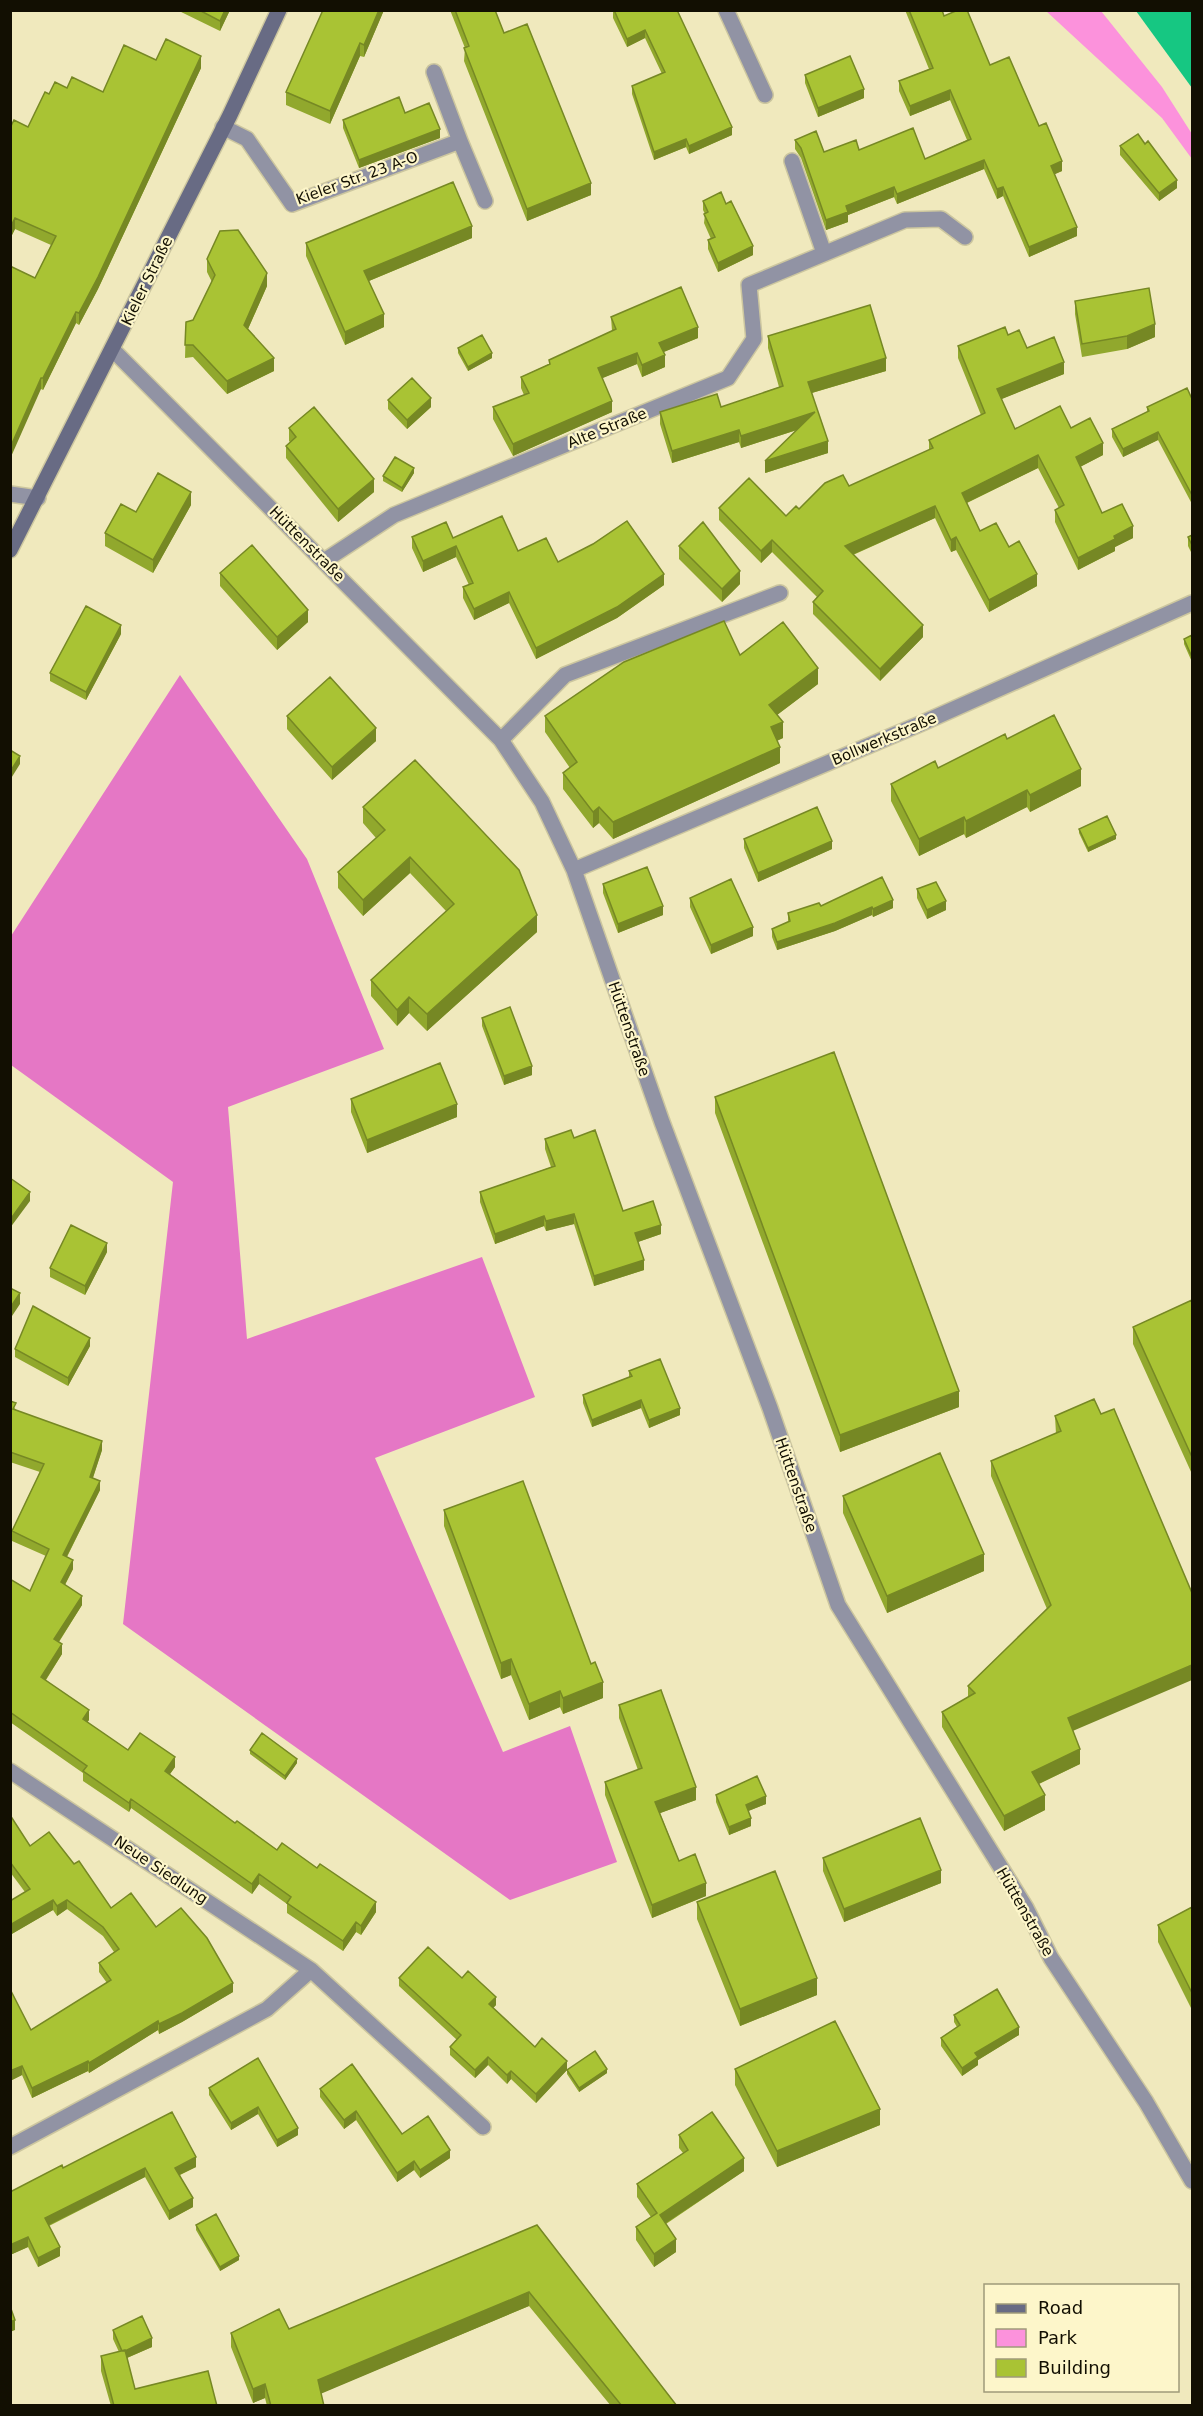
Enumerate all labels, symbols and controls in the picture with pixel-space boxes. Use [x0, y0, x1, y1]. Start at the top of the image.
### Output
street label: Kieler Str. 23 A-O [293, 148, 421, 208]
street label: Kieler Straße [118, 233, 176, 329]
street label: Alte Straße [565, 404, 649, 452]
street label: Hüttenstraße [266, 503, 348, 585]
street label: Bollwerkstraße [829, 709, 939, 769]
street label: Hüttenstraße [604, 979, 654, 1079]
street label: Hüttenstraße [771, 1435, 821, 1535]
street label: Neue Siedlung [111, 1832, 211, 1908]
street label: Hüttenstraße [992, 1865, 1058, 1959]
legend [984, 2284, 1179, 2392]
text: Road [1038, 2297, 1083, 2318]
text: Park [1038, 2327, 1077, 2348]
text: Building [1038, 2357, 1111, 2378]

